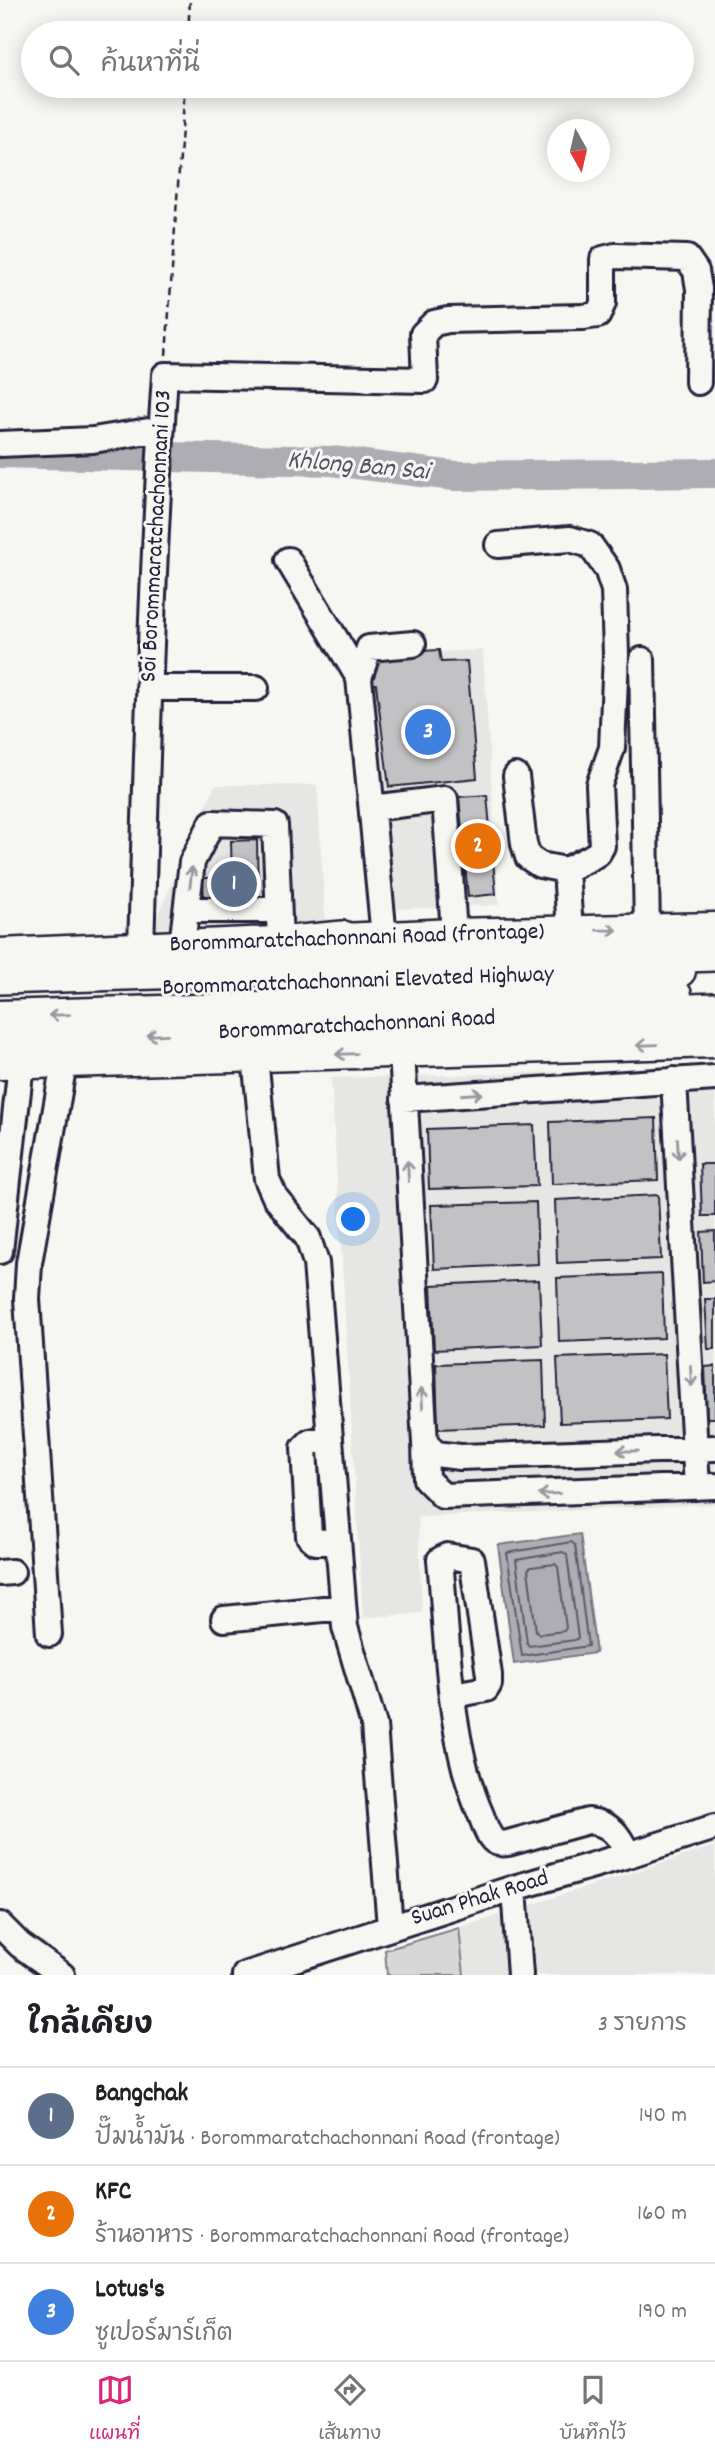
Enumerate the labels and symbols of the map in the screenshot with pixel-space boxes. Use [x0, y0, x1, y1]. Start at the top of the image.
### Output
north arrow [547, 119, 610, 182]
street label: Soi Borommaratchachonnani 103 [132, 389, 182, 683]
water label: Khlong Ban Sai [286, 442, 435, 492]
pin: 3 [405, 706, 451, 758]
pin: 2 [455, 820, 501, 872]
pin: 1 [211, 858, 257, 910]
one-way arrow [184, 867, 197, 889]
street label: Borommaratchachonnani Road (frontage) [169, 915, 545, 963]
one-way arrow [595, 923, 618, 937]
street label: Borommaratchachonnani Elevated Highway [162, 958, 556, 1006]
street label: Borommaratchachonnani Road [218, 1002, 496, 1050]
one-way arrow [48, 1008, 71, 1021]
one-way arrow [147, 1029, 169, 1042]
one-way arrow [636, 1038, 659, 1051]
one-way arrow [335, 1048, 358, 1061]
one-way arrow [460, 1087, 483, 1100]
one-way arrow [671, 1137, 684, 1160]
one-way arrow [401, 1160, 414, 1183]
your location [336, 1202, 370, 1236]
one-way arrow [685, 1364, 698, 1386]
one-way arrow [415, 1387, 428, 1410]
one-way arrow [616, 1444, 639, 1457]
one-way arrow [538, 1487, 561, 1500]
street label: Suan Phak Road [407, 1862, 553, 1936]

